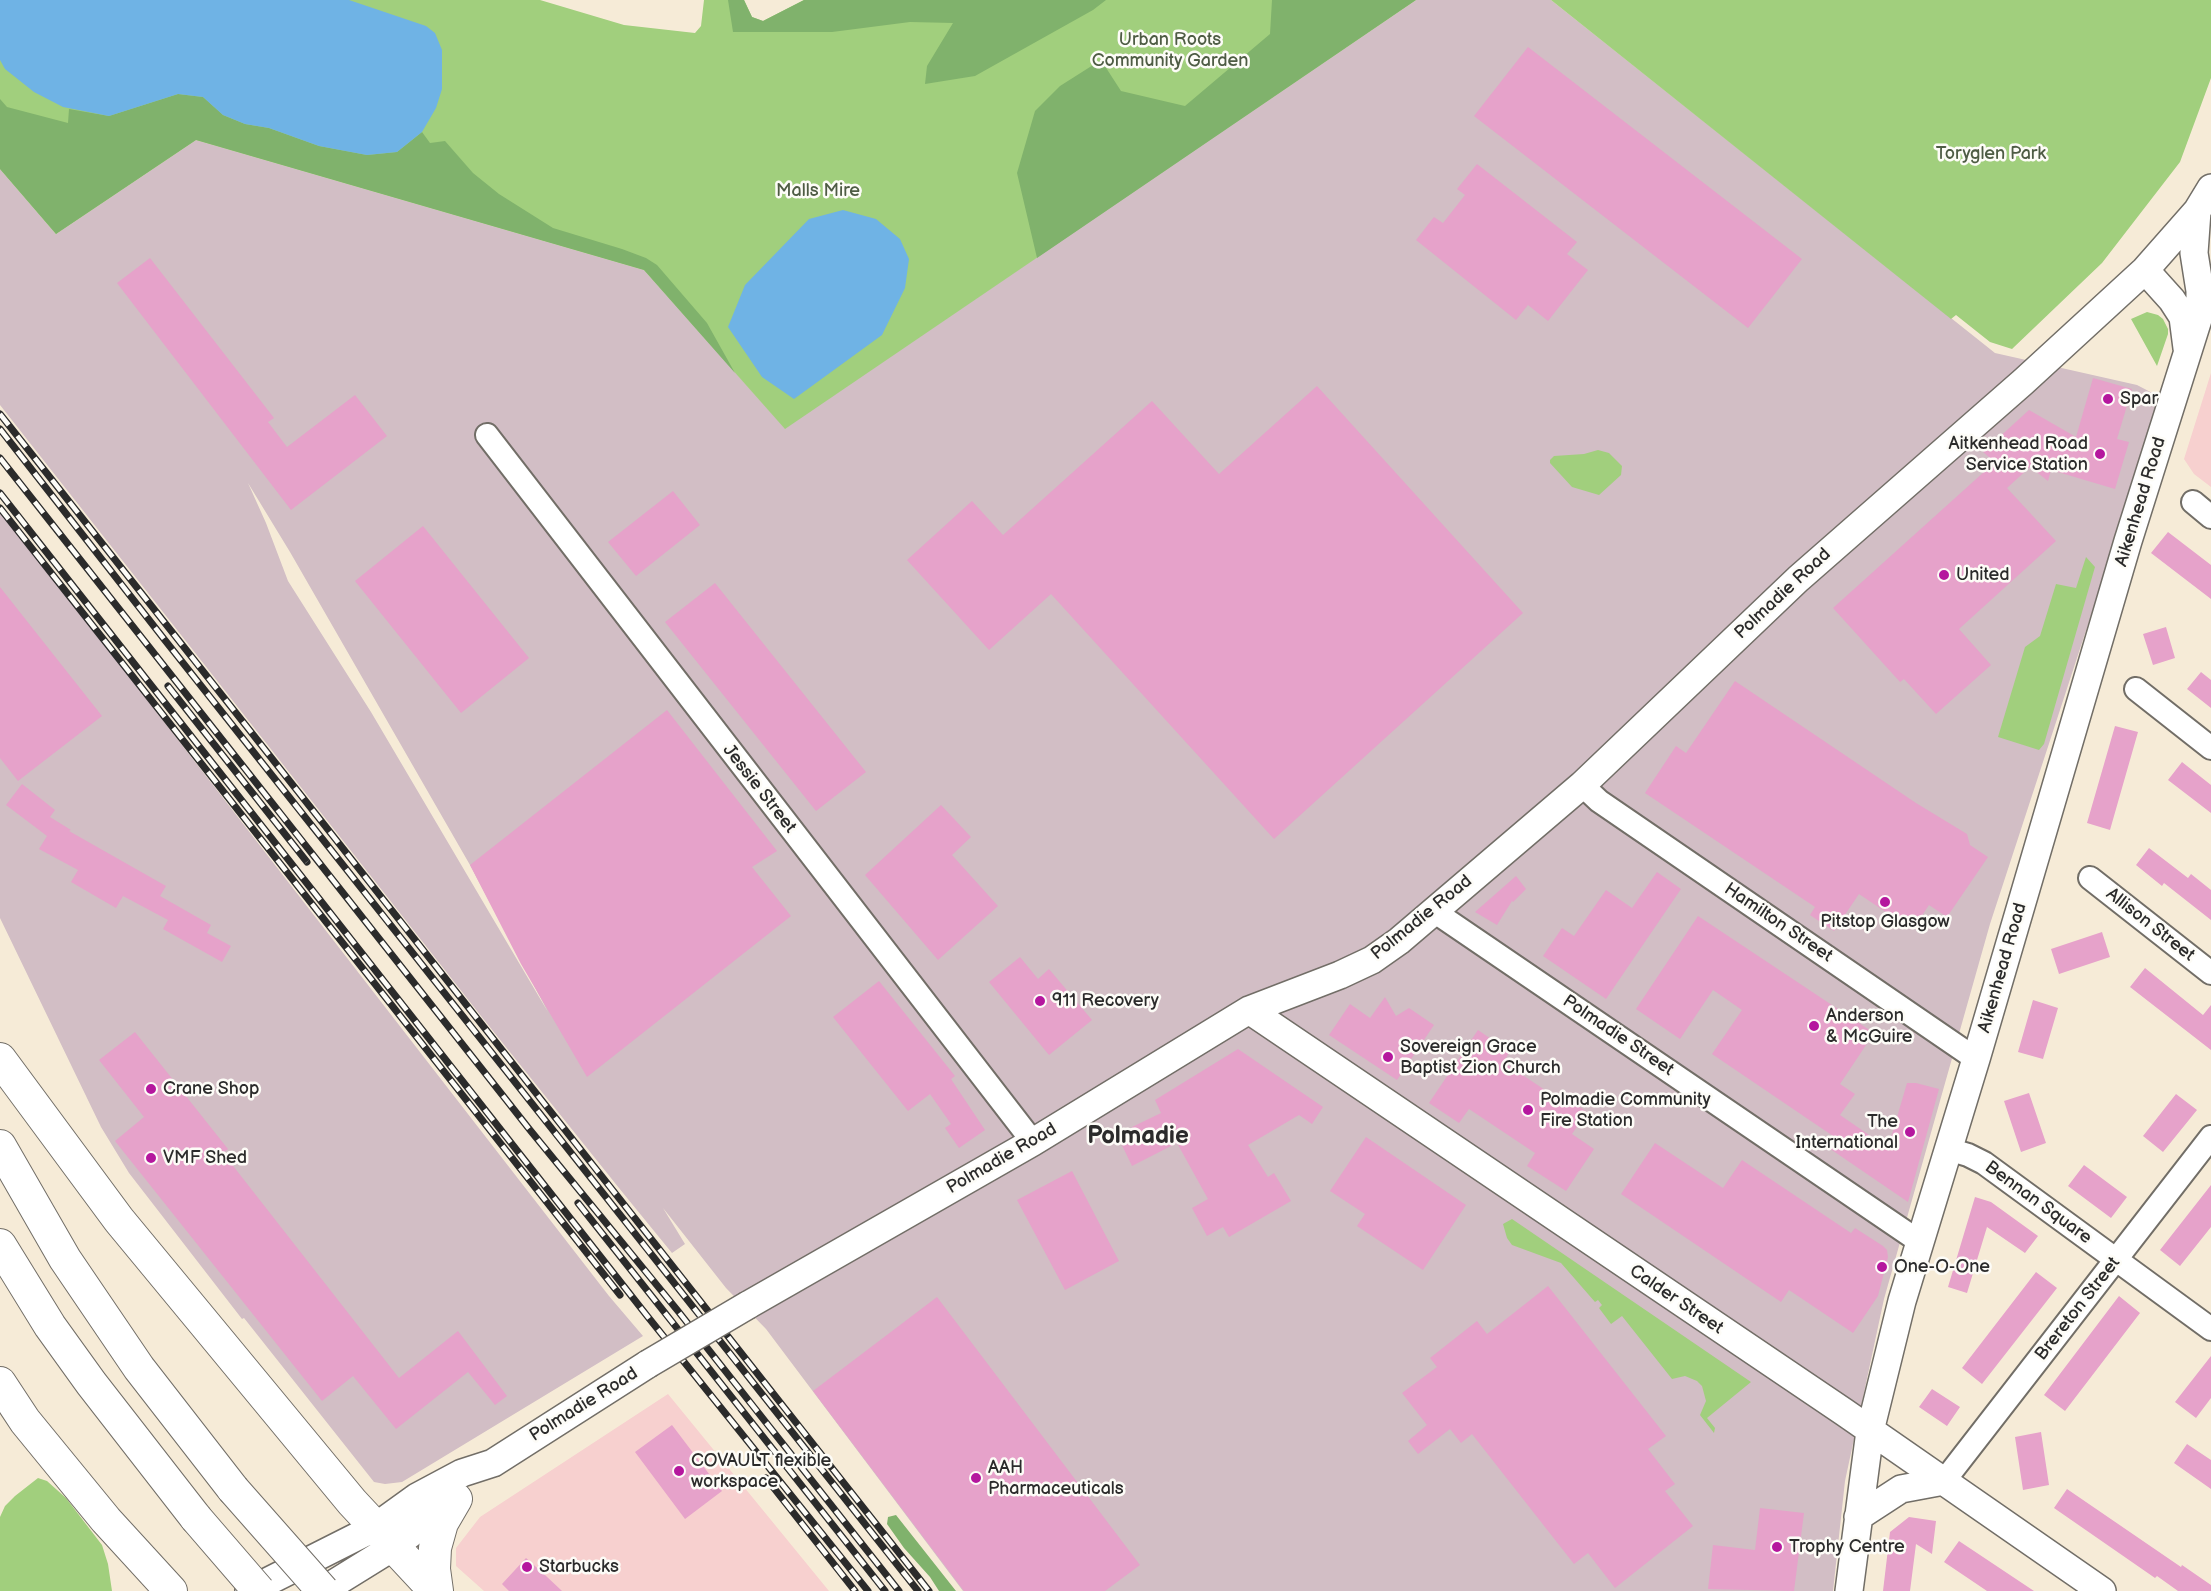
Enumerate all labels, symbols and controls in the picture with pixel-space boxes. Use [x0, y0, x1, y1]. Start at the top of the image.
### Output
park label: Urban Roots Community Garden [1092, 29, 1248, 72]
park label: Toryglen Park [1936, 143, 2046, 165]
park label: Malls Mire [776, 180, 860, 202]
place label: Spar [2120, 388, 2158, 410]
marker: Spar [2101, 392, 2115, 406]
place label: Aitkenhead Road Service Station [1948, 433, 2088, 476]
street label: Aikenhead Road [2111, 435, 2171, 569]
marker: Aitkenhead Road Service Station [2093, 447, 2107, 461]
street label: Polmadie Road [1730, 544, 1836, 644]
place label: United [1956, 564, 2010, 586]
marker: United [1937, 568, 1951, 582]
street label: Jessie Street [718, 740, 800, 838]
street label: Polmadie Road [1367, 871, 1477, 965]
street label: Hamilton Street [1720, 879, 1836, 967]
street label: Allison Street [2101, 884, 2199, 966]
marker: Pitstop Glasgow [1878, 895, 1892, 909]
street label: Aikenhead Road [1974, 901, 2032, 1035]
place label: Pitstop Glasgow [1820, 911, 1950, 933]
place label: 911 Recovery [1052, 990, 1159, 1012]
street label: Polmadie Street [1558, 991, 1678, 1081]
marker: 911 Recovery [1033, 994, 1047, 1008]
place label: Anderson & McGuire [1826, 1005, 1912, 1048]
marker: Anderson & McGuire [1807, 1019, 1821, 1033]
place label: Sovereign Grace Baptist Zion Church [1400, 1036, 1561, 1078]
marker: Sovereign Grace Baptist Zion Church [1381, 1050, 1395, 1064]
place label: Crane Shop [163, 1078, 259, 1100]
marker: Crane Shop [144, 1082, 158, 1096]
place label: Polmadie Community Fire Station [1540, 1089, 1711, 1132]
marker: Polmadie Community Fire Station [1521, 1103, 1535, 1117]
place label: The International [1795, 1111, 1898, 1154]
street label: Polmadie Road [943, 1119, 1061, 1199]
district label: Polmadie [1087, 1123, 1189, 1151]
marker: The International [1903, 1125, 1917, 1139]
place label: VMF Shed [163, 1147, 247, 1169]
marker: VMF Shed [144, 1151, 158, 1165]
street label: Bennan Square [1980, 1157, 2096, 1249]
street label: Brereton Street [2031, 1253, 2125, 1365]
place label: One-O-One [1894, 1256, 1990, 1278]
marker: One-O-One [1875, 1260, 1889, 1274]
street label: Calder Street [1625, 1261, 1727, 1339]
street label: Polmadie Road [526, 1363, 642, 1447]
place label: COVAULT flexible workspace [691, 1450, 831, 1492]
place label: AAH Pharmaceuticals [988, 1457, 1124, 1500]
marker: COVAULT flexible workspace [672, 1464, 686, 1478]
marker: AAH Pharmaceuticals [969, 1471, 983, 1485]
place label: Trophy Centre [1789, 1536, 1905, 1558]
marker: Trophy Centre [1770, 1540, 1784, 1554]
place label: Starbucks [539, 1556, 619, 1578]
marker: Starbucks [520, 1560, 534, 1574]

